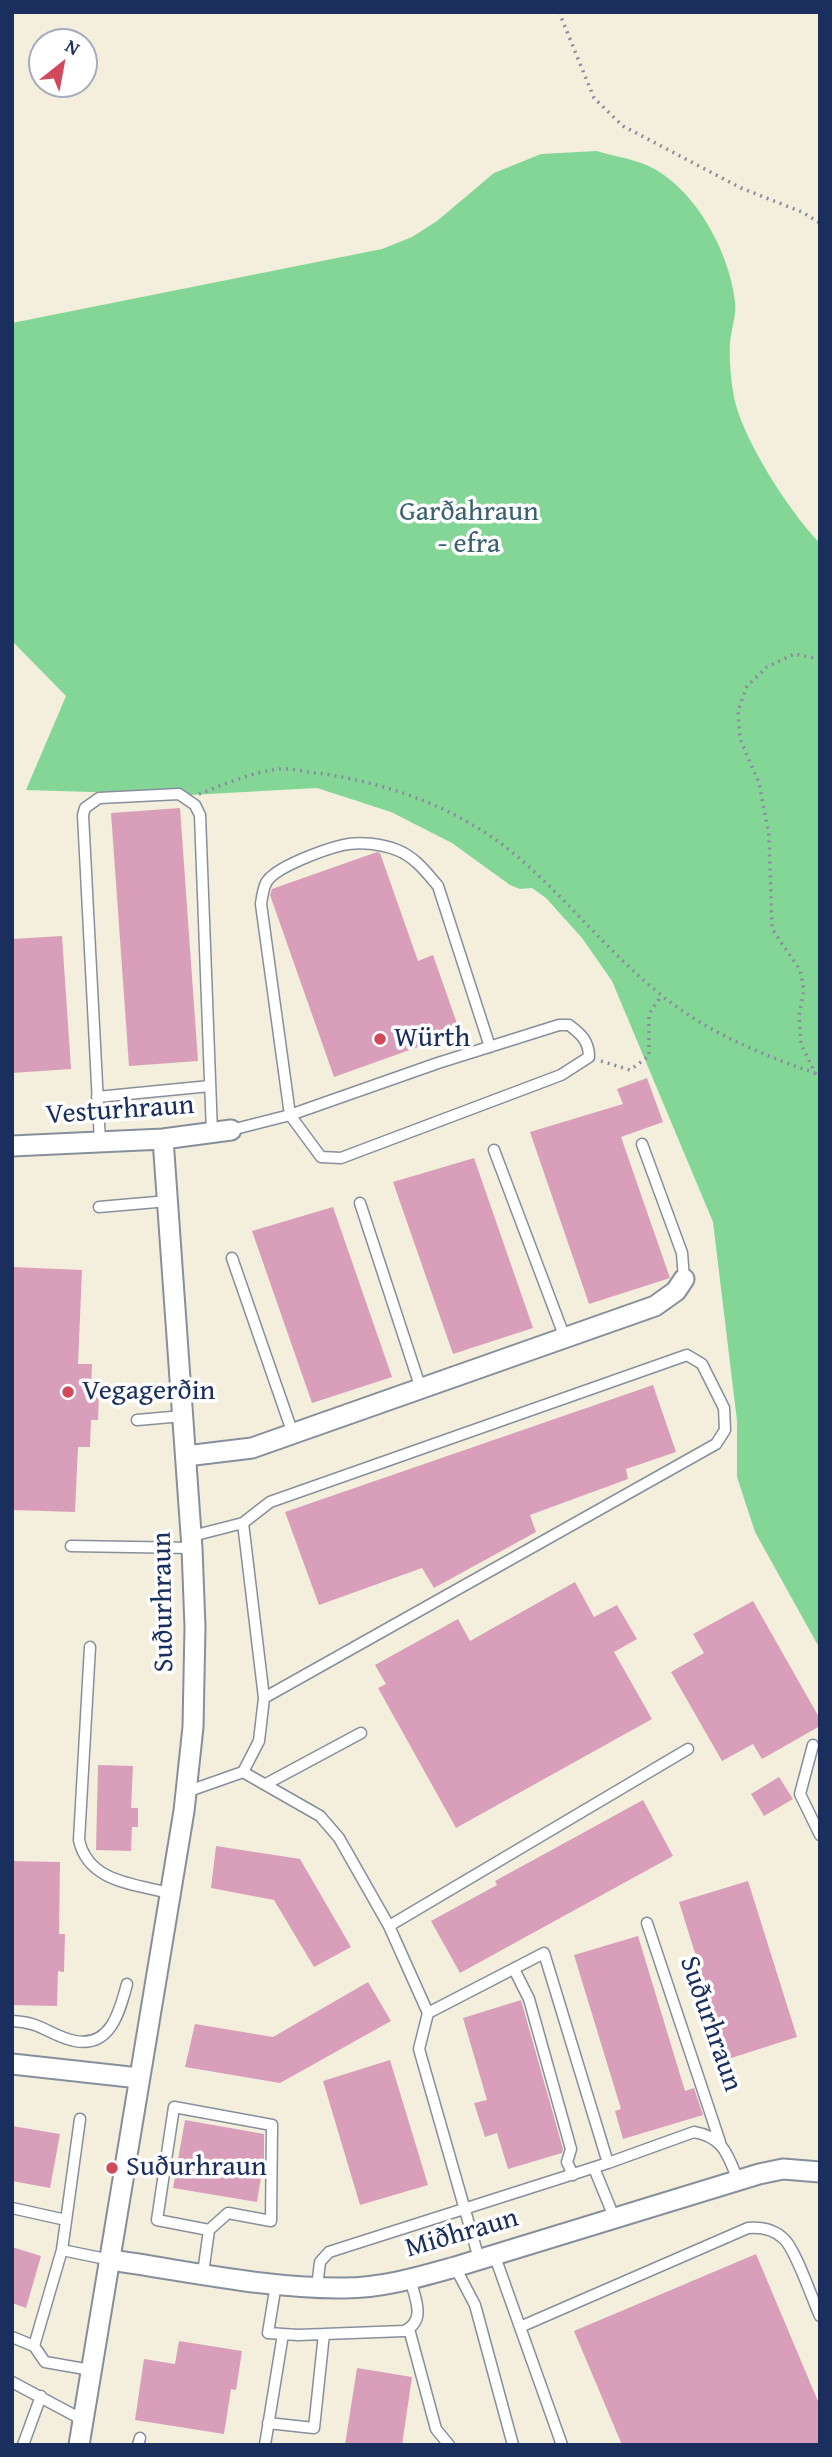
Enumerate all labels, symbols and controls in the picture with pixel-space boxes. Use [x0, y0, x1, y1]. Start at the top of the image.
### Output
north arrow [28, 28, 98, 98]
text: N [60, 31, 85, 62]
park label: Garðahraun - efra [399, 496, 539, 562]
place label: Würth [394, 1022, 470, 1056]
marker: Würth [372, 1031, 388, 1047]
street label: Vesturhraun [45, 1089, 195, 1133]
place label: Vegagerðin [82, 1375, 215, 1409]
marker: Vegagerðin [60, 1384, 76, 1400]
street label: Suðurhraun [146, 1531, 182, 1673]
street label: Suðurhraun [671, 1952, 749, 2096]
place label: Suðurhraun [126, 2151, 267, 2185]
marker: Suðurhraun [104, 2160, 120, 2176]
street label: Miðhraun [402, 2202, 522, 2266]

